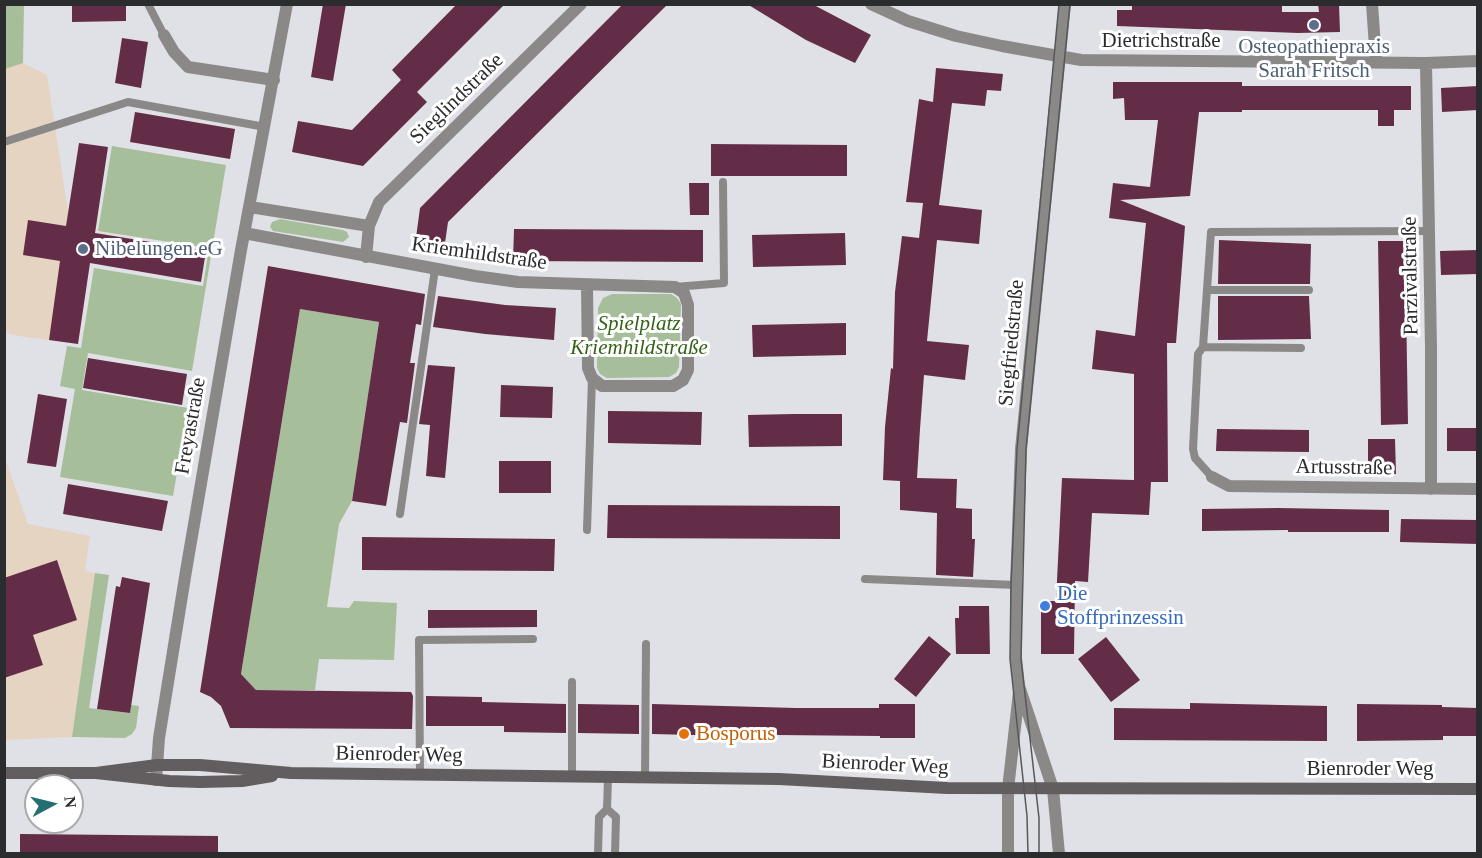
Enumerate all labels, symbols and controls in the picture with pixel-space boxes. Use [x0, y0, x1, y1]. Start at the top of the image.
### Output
marker: Osteopathiepraxis Sarah Fritsch [1307, 18, 1321, 32]
street label: Dietrichstraße [1102, 28, 1220, 54]
place label: Osteopathiepraxis Sarah Fritsch [1238, 34, 1390, 84]
street label: Sieglindstraße [405, 48, 509, 150]
street label: Parzivalstraße [1397, 216, 1425, 336]
street label: Kriemhildstraße [410, 232, 548, 276]
place label: Nibelungen.eG [95, 236, 223, 262]
marker: Nibelungen.eG [76, 242, 90, 256]
street label: Siegfriedstraße [994, 279, 1030, 407]
park label: Spielplatz Kriemhildstraße [570, 311, 708, 361]
street label: Freyastraße [170, 376, 212, 476]
street label: Artusstraße [1295, 455, 1393, 481]
place label: Die Stoffprinzessin [1057, 581, 1184, 631]
marker: Die Stoffprinzessin [1038, 599, 1052, 613]
place label: Bosporus [696, 721, 775, 747]
marker: Bosporus [677, 727, 691, 741]
street label: Bienroder Weg [335, 741, 463, 769]
street label: Bienroder Weg [821, 749, 949, 781]
street label: Bienroder Weg [1306, 756, 1434, 782]
north arrow [24, 774, 84, 834]
text: N [61, 795, 80, 809]

